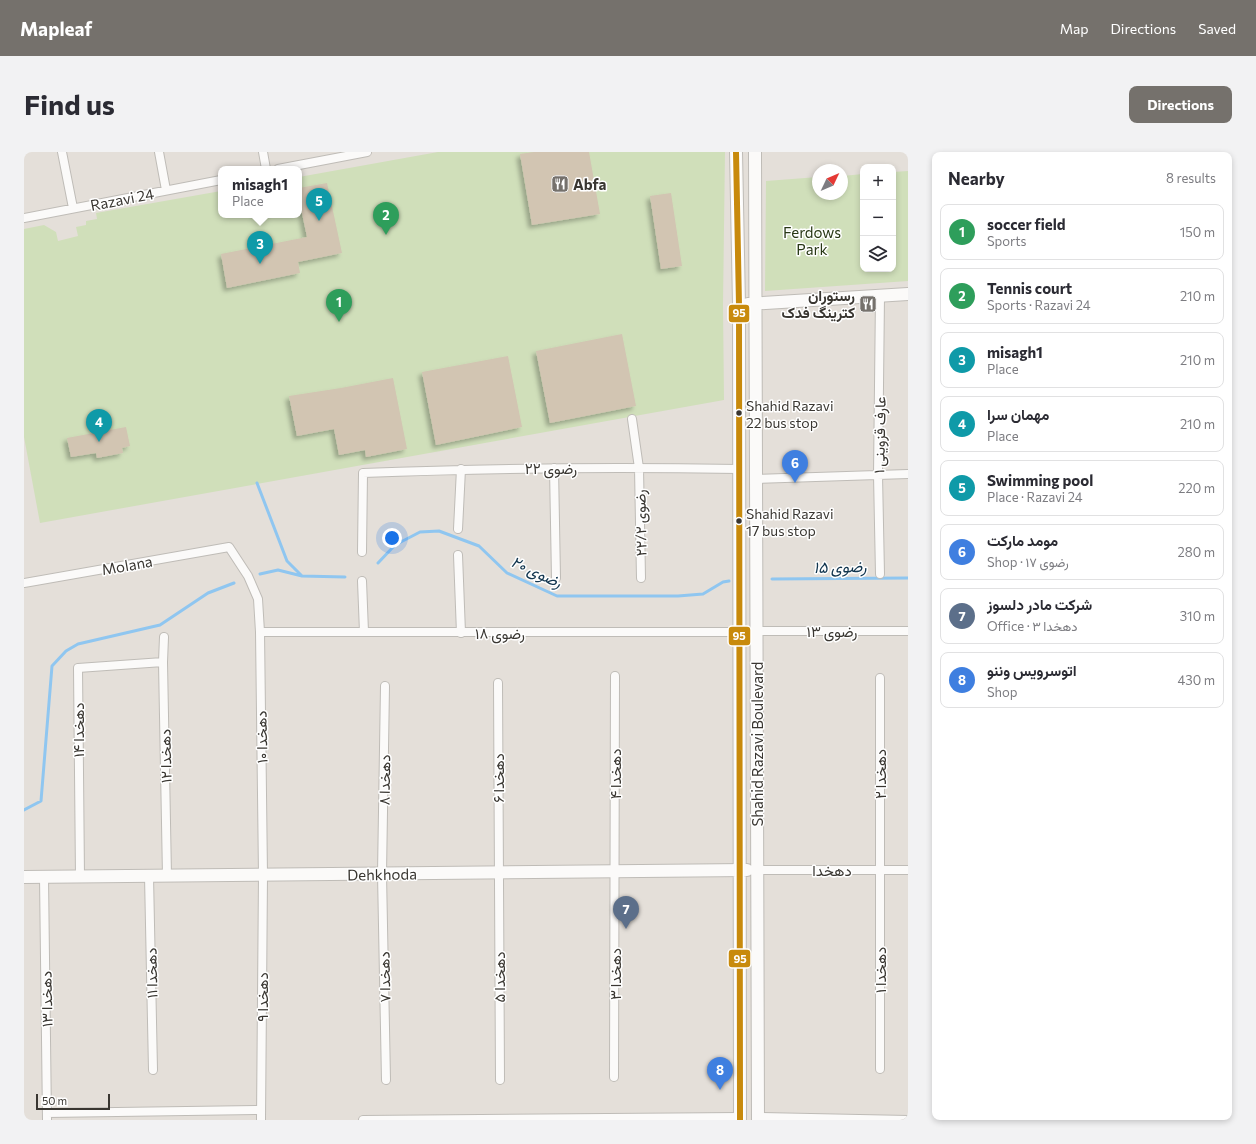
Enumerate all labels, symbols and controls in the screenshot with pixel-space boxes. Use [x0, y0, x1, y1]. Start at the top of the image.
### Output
text: Mapleaf [20, 17, 92, 40]
text: Map [1060, 20, 1089, 37]
text: Directions [1111, 20, 1176, 37]
text: Saved [1198, 20, 1236, 37]
button: Directions [1129, 86, 1232, 123]
text: Find us [24, 87, 115, 121]
north arrow [812, 164, 848, 200]
map controls [860, 164, 896, 272]
button: + [860, 164, 896, 200]
popup [218, 166, 302, 218]
text: Nearby [948, 168, 1005, 189]
text: 8 results [1166, 170, 1216, 186]
restaurant icon: Abfa [550, 174, 570, 194]
text: misagh1 [232, 175, 288, 193]
place label: Abfa [573, 175, 607, 193]
street label: Razavi 24 [89, 184, 155, 214]
pin: 5 [306, 188, 332, 221]
text: Place [232, 193, 264, 209]
button: − [860, 200, 896, 236]
pin: 2 [373, 202, 399, 235]
text: soccer field [987, 215, 1066, 233]
park label: Ferdows Park [783, 223, 841, 258]
text: 1 [959, 224, 965, 240]
text: 150 m [1180, 224, 1215, 240]
pin: 3 [247, 231, 273, 264]
text: Sports [987, 233, 1027, 249]
button: layers [860, 236, 896, 272]
text: Tennis court [987, 279, 1072, 297]
place label: رستوران کترینگ فدک [781, 286, 855, 322]
text: 2 [958, 288, 966, 304]
text: 210 m [1180, 288, 1215, 304]
pin: 1 [326, 289, 352, 322]
restaurant icon: رستوران کترینگ فدک [858, 294, 878, 314]
text: Sports · Razavi 24 [987, 297, 1090, 313]
line badge: 95 [728, 304, 750, 323]
text: 95 [732, 306, 746, 319]
text: misagh1 [987, 343, 1043, 361]
text: 3 [958, 352, 966, 368]
text: 210 m [1180, 352, 1215, 368]
text: Place [987, 361, 1019, 377]
street label: عارف قزوینی ۱ [869, 396, 891, 474]
place label: Shahid Razavi 22 bus stop [746, 397, 834, 431]
text: مهمان سرا [987, 405, 1049, 423]
marker: Shahid Razavi 22 bus stop [734, 408, 744, 418]
pin: 4 [86, 409, 112, 442]
text: 4 [958, 416, 966, 432]
text: 210 m [1180, 416, 1215, 432]
text: Place [987, 428, 1019, 444]
pin: 6 [782, 450, 808, 483]
street label: رضوی ۲۲ [525, 459, 577, 479]
text: Swimming pool [987, 471, 1093, 489]
text: 5 [958, 480, 966, 496]
text: 220 m [1178, 480, 1215, 496]
street label: رضوی ۲۲/۲ [630, 489, 652, 557]
text: Place · Razavi 24 [987, 489, 1082, 505]
place label: Shahid Razavi 17 bus stop [746, 505, 834, 539]
marker: Shahid Razavi 17 bus stop [734, 516, 744, 526]
your location [382, 528, 402, 548]
text: مومد مارکت [987, 531, 1058, 549]
text: 6 [958, 544, 966, 560]
text: 280 m [1178, 544, 1215, 560]
water label: رضوی ۲۰ [508, 551, 566, 593]
street label: Molana [100, 552, 154, 578]
text: Shop · رضوی ۱۷ [987, 554, 1069, 570]
water label: رضوی ۱۵ [813, 556, 867, 578]
text: شرکت مادر دلسوز [987, 595, 1092, 613]
text: 7 [958, 608, 966, 624]
text: 310 m [1180, 608, 1215, 624]
text: Office · دهخدا ۳ [987, 618, 1077, 634]
street label: رضوی ۱۳ [807, 622, 857, 642]
street label: رضوی ۱۸ [475, 624, 525, 644]
line badge: 95 [728, 626, 751, 646]
text: 95 [732, 629, 746, 642]
text: اتوسرویس وننو [987, 661, 1077, 679]
street label: Shahid Razavi Boulevard [748, 662, 766, 826]
text: 8 [958, 672, 966, 688]
text: 430 m [1177, 672, 1215, 688]
text: Shop [987, 684, 1018, 700]
street label: دهخدا ۱۴ [69, 702, 87, 758]
street label: دهخدا ۱۰ [252, 710, 270, 764]
street label: دهخدا ۱۲ [156, 729, 174, 783]
street label: دهخدا ۴ [606, 749, 624, 799]
street label: دهخدا ۲ [871, 749, 889, 799]
street label: دهخدا ۶ [489, 753, 507, 803]
street label: دهخدا ۸ [375, 754, 393, 806]
street label: دهخدا [812, 861, 852, 879]
street label: Dehkhoda [347, 864, 417, 884]
pin: 7 [613, 896, 639, 929]
street label: دهخدا ۱۱ [142, 947, 160, 999]
street label: دهخدا ۱ [871, 947, 889, 993]
street label: دهخدا ۳ [606, 948, 624, 1000]
line badge: 95 [728, 949, 751, 968]
street label: دهخدا ۷ [375, 951, 393, 1003]
street label: دهخدا ۵ [490, 951, 508, 1003]
text: 95 [733, 952, 747, 965]
street label: دهخدا ۱۳ [37, 971, 55, 1027]
street label: دهخدا ۹ [253, 972, 271, 1022]
pin: 8 [707, 1057, 733, 1090]
scale bar [36, 1092, 110, 1111]
text: 50 m [42, 1094, 67, 1107]

